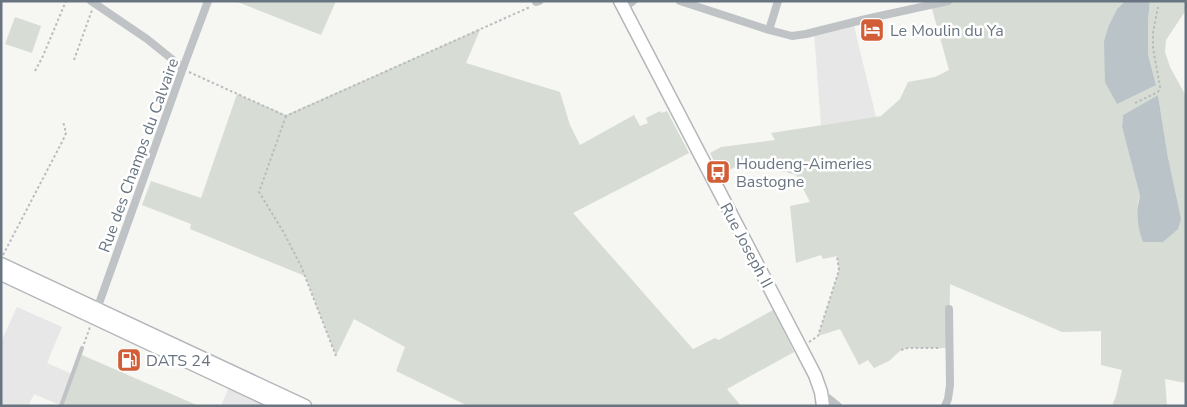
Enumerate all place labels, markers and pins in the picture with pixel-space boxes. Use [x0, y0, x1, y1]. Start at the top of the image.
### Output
hotel icon: Le Moulin du Ya [859, 17, 885, 43]
place label: Le Moulin du Ya [890, 20, 1004, 42]
place label: Houdeng-Aimeries Bastogne [736, 153, 872, 193]
bus stop icon: Houdeng-Aimeries Bastogne [705, 159, 731, 185]
fuel station icon: DATS 24 [116, 347, 142, 373]
place label: DATS 24 [146, 350, 211, 372]

